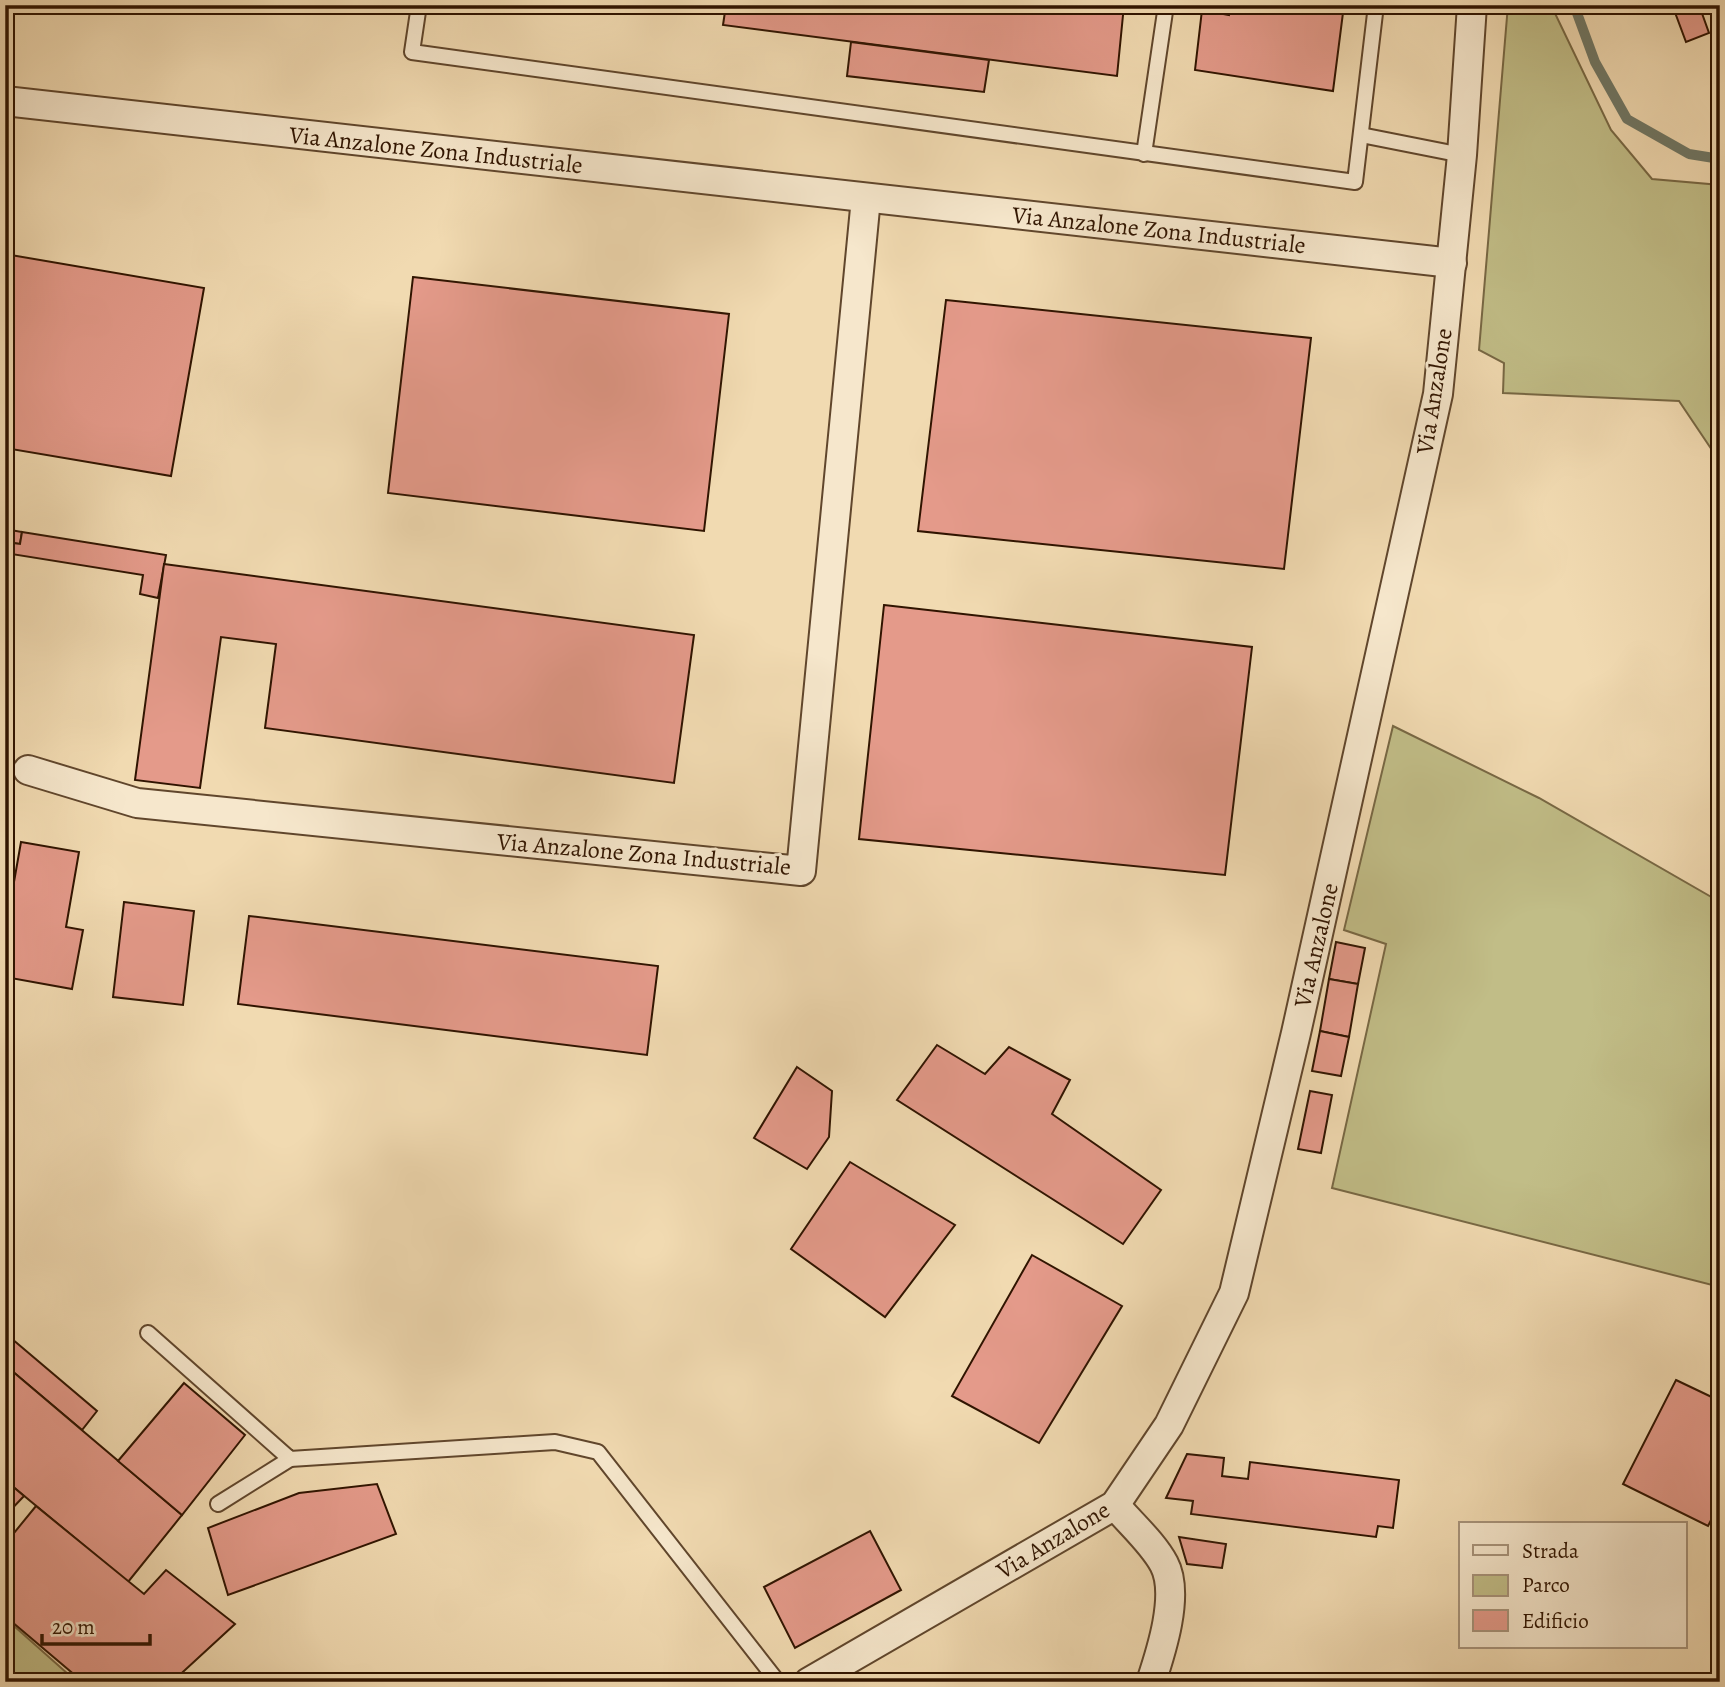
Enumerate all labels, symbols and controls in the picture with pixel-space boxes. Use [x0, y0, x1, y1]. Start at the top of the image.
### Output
street label: Via Anzalone Zona Industriale [287, 119, 584, 181]
street label: Via Anzalone Zona Industriale [1010, 199, 1307, 261]
street label: Via Anzalone [1408, 326, 1460, 457]
street label: Via Anzalone Zona Industriale [495, 825, 792, 883]
street label: Via Anzalone [1286, 880, 1346, 1011]
street label: Via Anzalone [989, 1494, 1116, 1587]
legend [1459, 1522, 1686, 1648]
text: Strada [1522, 1537, 1579, 1565]
text: Parco [1522, 1571, 1570, 1599]
scale bar [42, 1603, 150, 1647]
text: Edificio [1522, 1607, 1589, 1635]
text: 20 m [52, 1613, 95, 1641]

